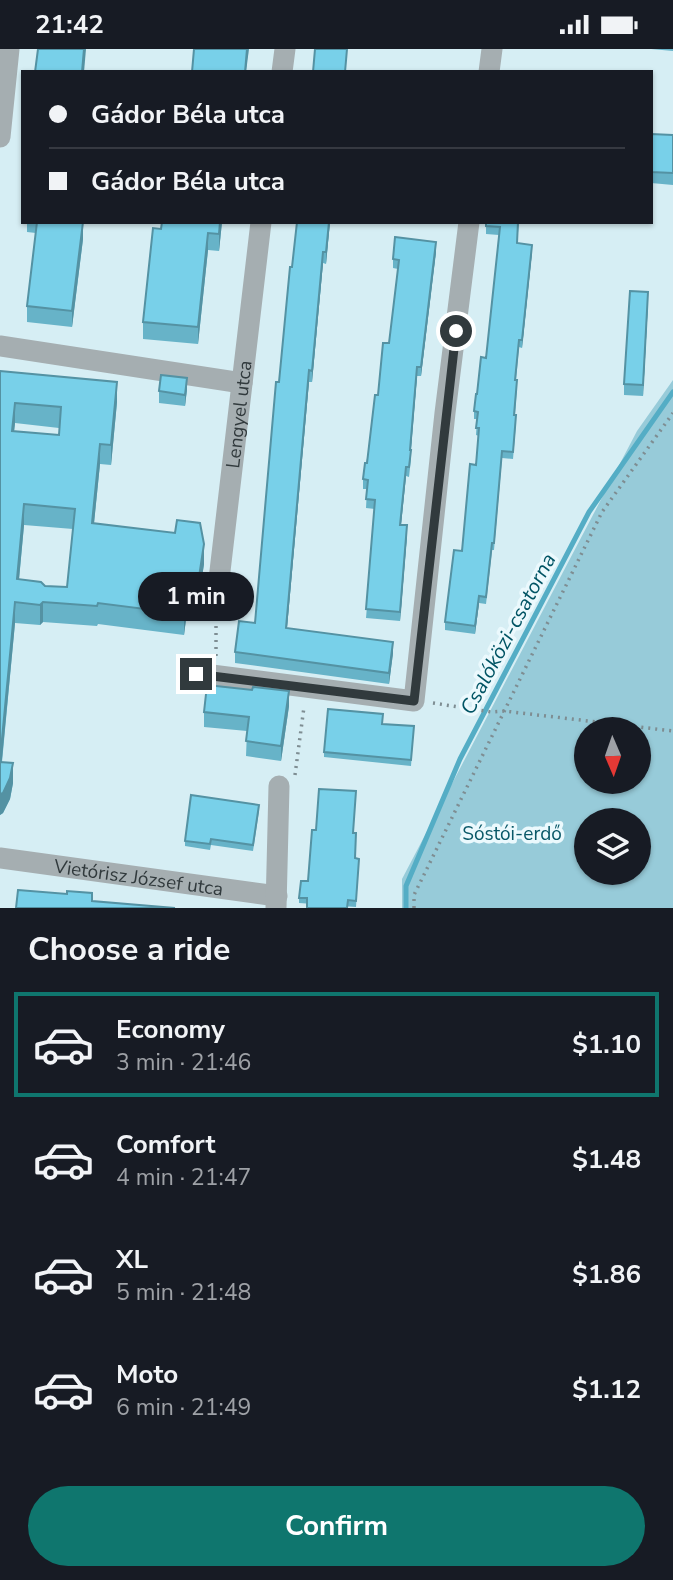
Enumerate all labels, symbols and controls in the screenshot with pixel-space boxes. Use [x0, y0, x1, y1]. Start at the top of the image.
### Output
text: 21:42 [35, 7, 104, 42]
text: Gádor Béla utca [91, 97, 285, 132]
text: Gádor Béla utca [91, 164, 285, 199]
route start [440, 315, 472, 347]
street label: Lengyel utca [220, 359, 259, 470]
water label: Csalóközi-csatorna [454, 548, 562, 720]
callout: 1 min [138, 573, 254, 621]
text: 1 min [166, 581, 226, 612]
route end [180, 658, 212, 690]
north arrow [574, 717, 651, 795]
map controls [574, 717, 651, 885]
button: layers [574, 808, 651, 885]
park label: Sóstói-erdő [462, 821, 562, 847]
street label: Vietórisz József utca [51, 853, 225, 902]
text: Choose a ride [28, 928, 230, 971]
text: Economy [116, 1012, 225, 1047]
icon: car [32, 1013, 95, 1076]
text: $1.10 [572, 1027, 641, 1062]
text: 3 min · 21:46 [116, 1047, 251, 1078]
text: Comfort [116, 1127, 216, 1162]
icon: car [32, 1128, 95, 1191]
text: $1.48 [572, 1142, 641, 1177]
text: 4 min · 21:47 [116, 1162, 251, 1193]
text: XL [116, 1242, 148, 1277]
icon: car [32, 1243, 95, 1306]
text: $1.86 [572, 1257, 641, 1292]
text: 5 min · 21:48 [116, 1277, 251, 1308]
text: Moto [116, 1357, 178, 1392]
icon: car [32, 1358, 95, 1421]
text: $1.12 [572, 1372, 641, 1407]
text: 6 min · 21:49 [116, 1392, 251, 1423]
button: Confirm [28, 1486, 645, 1566]

